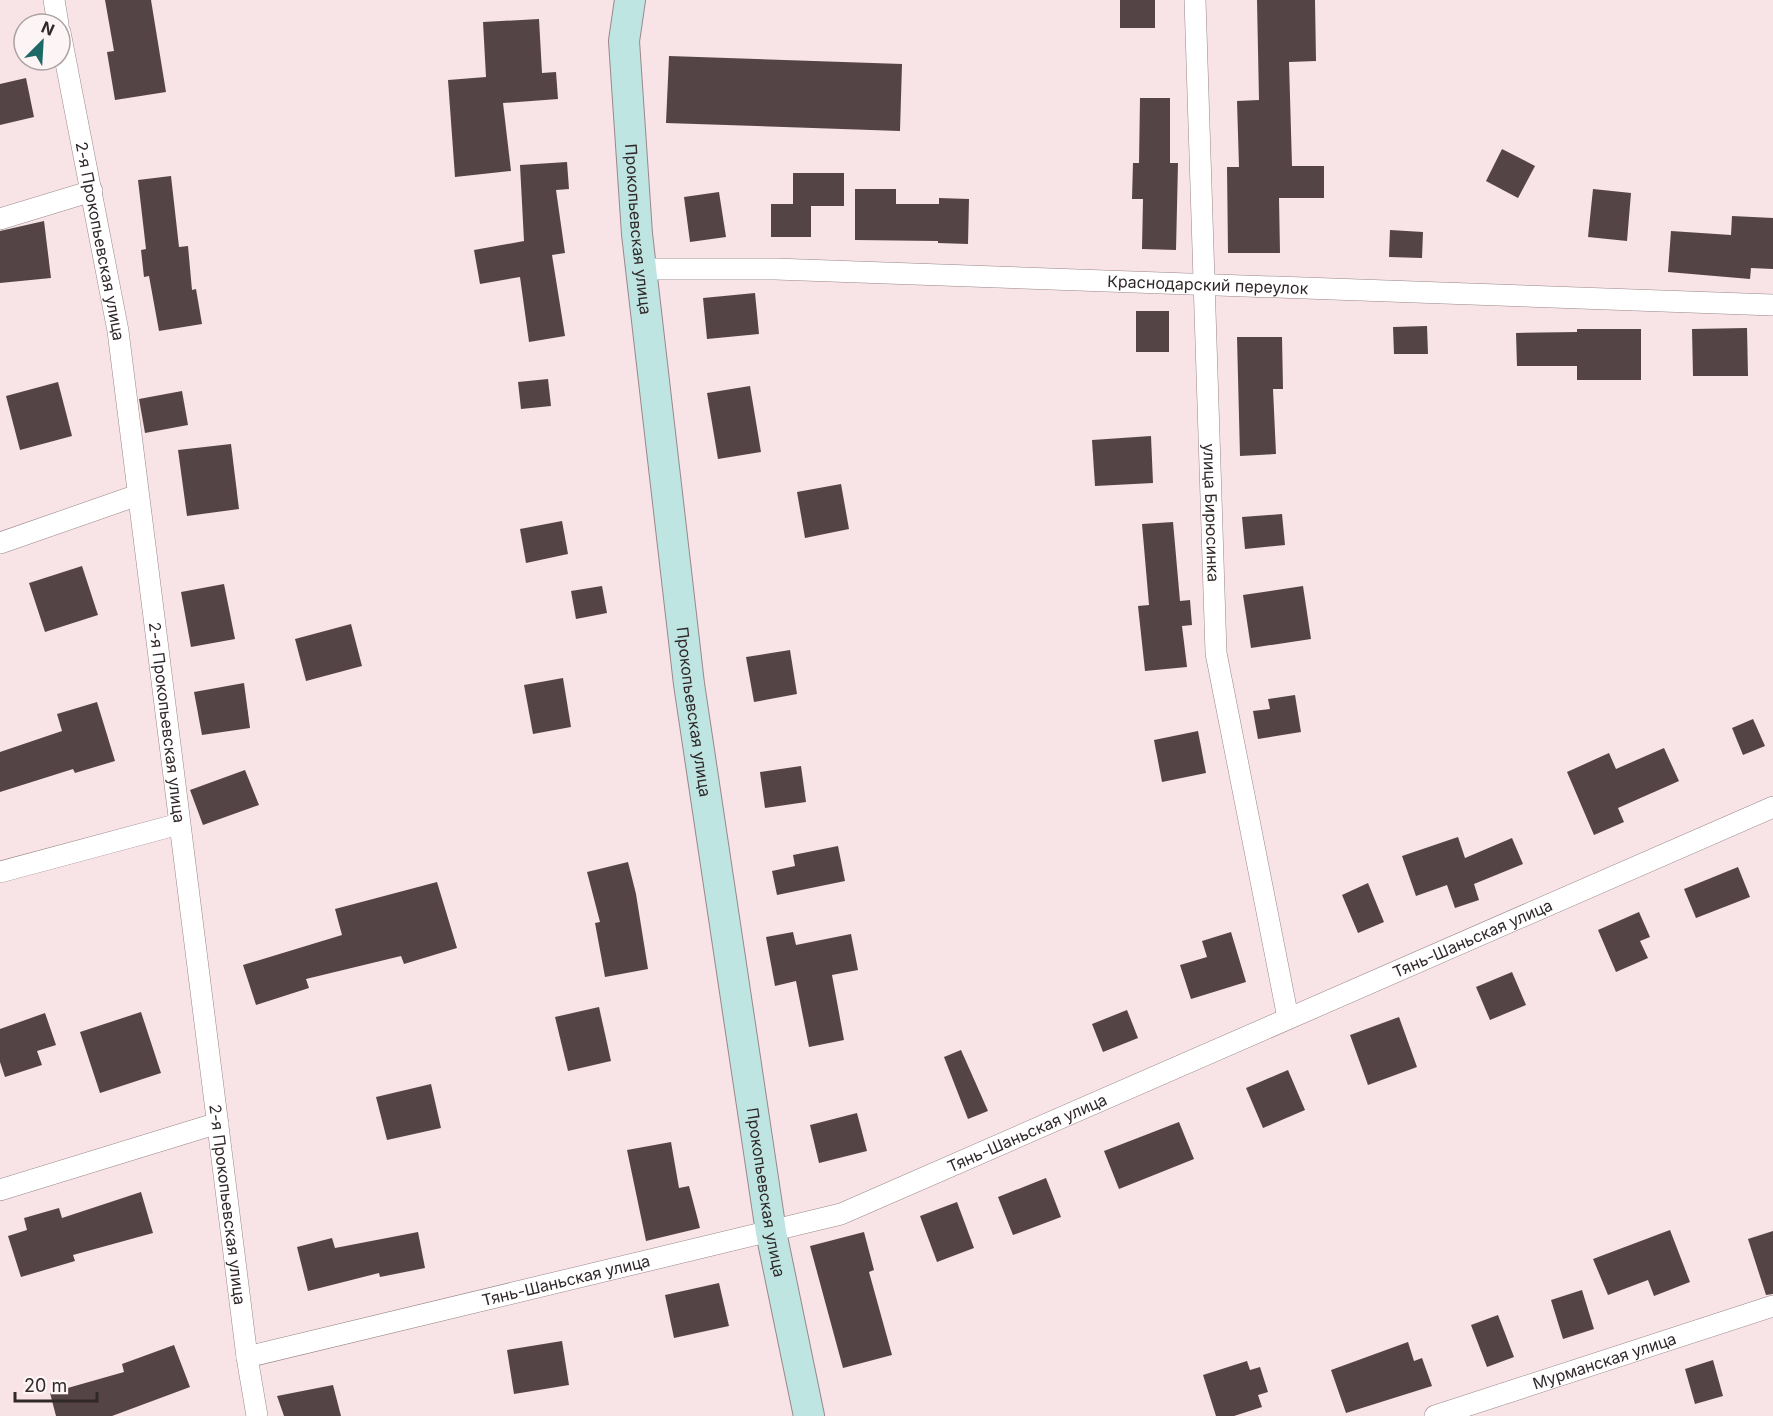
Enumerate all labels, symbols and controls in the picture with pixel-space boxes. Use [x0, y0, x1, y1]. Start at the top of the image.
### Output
north arrow [12, 12, 72, 72]
text: N [38, 17, 58, 40]
street label: 2-я Прокопьевская улица [72, 140, 129, 342]
street label: Прокопьевская улица [621, 143, 656, 316]
street label: Краснодарский переулок [1107, 271, 1309, 298]
street label: улица Бирюсинка [1199, 443, 1224, 582]
street label: 2-я Прокопьевская улица [145, 621, 190, 824]
street label: Прокопьевская улица [672, 626, 716, 798]
street label: Тянь-Шаньская улица [1390, 895, 1555, 982]
street label: Тянь-Шаньская улица [944, 1089, 1110, 1176]
street label: 2-я Прокопьевская улица [205, 1103, 250, 1306]
street label: Прокопьевская улица [743, 1106, 790, 1279]
street label: Тянь-Шаньская улица [480, 1250, 652, 1310]
street label: Мурманская улица [1530, 1328, 1679, 1394]
scale bar [15, 1365, 98, 1403]
text: 20 m [24, 1375, 67, 1396]

